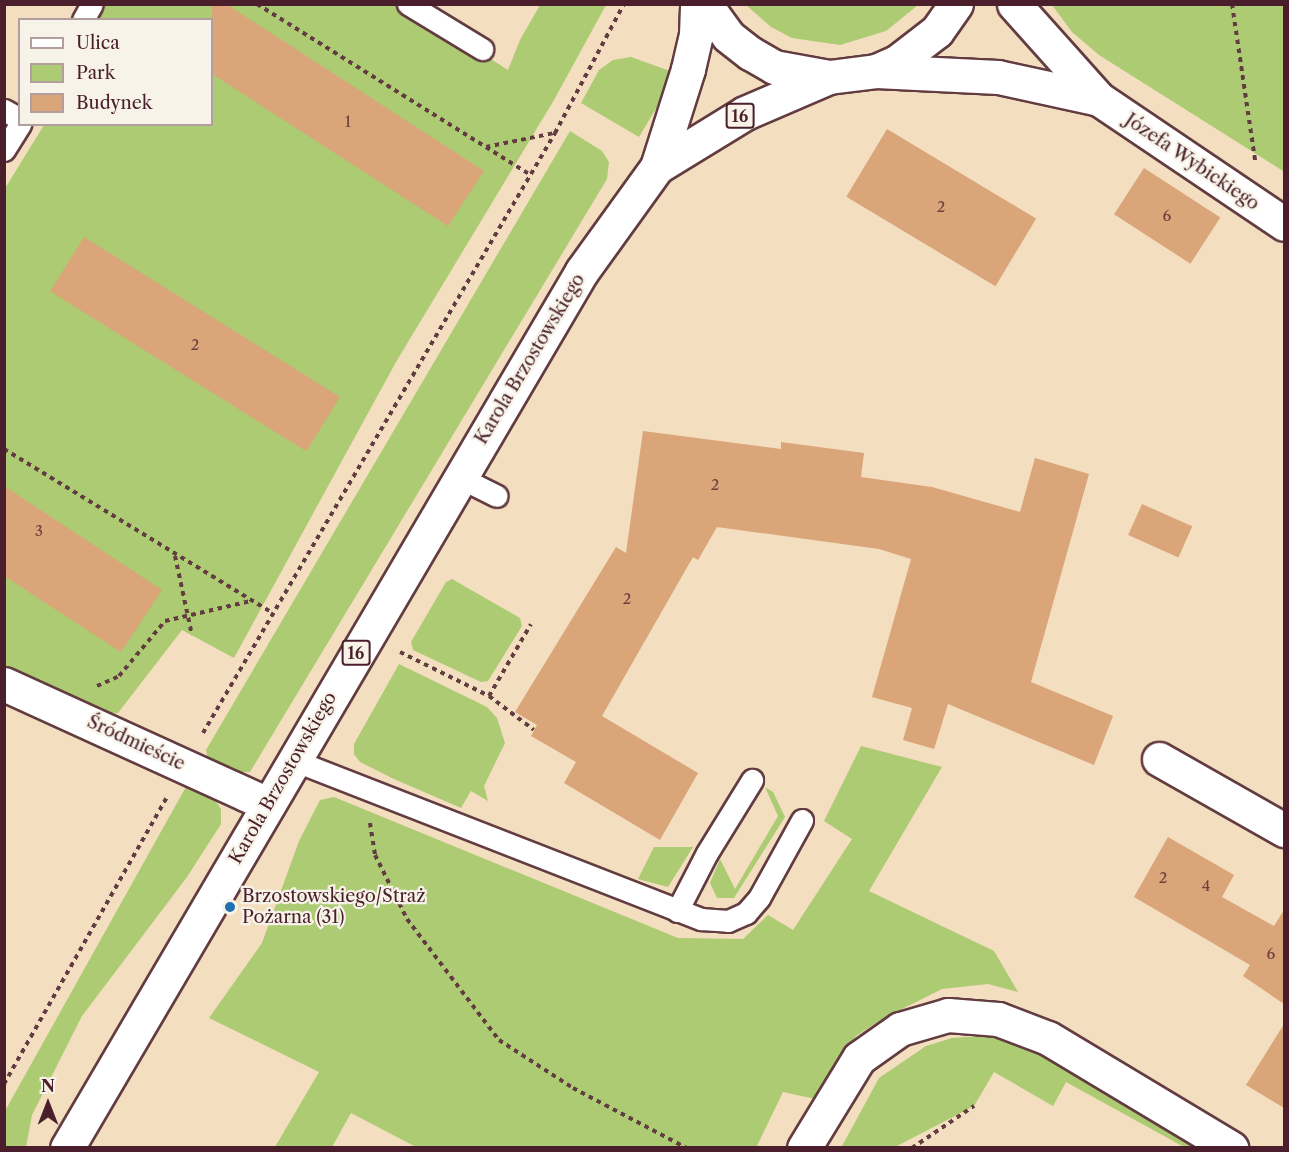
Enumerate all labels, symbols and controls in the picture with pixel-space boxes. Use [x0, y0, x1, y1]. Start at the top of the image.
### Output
legend [18, 18, 213, 126]
text: Ulica [76, 32, 120, 54]
text: Park [76, 62, 115, 84]
text: Budynek [76, 92, 152, 114]
road number: 16 [725, 103, 755, 129]
street label: Józefa Wybickiego [1120, 109, 1264, 215]
house number: 1 [345, 113, 351, 131]
house number: 2 [937, 198, 945, 216]
house number: 6 [1163, 207, 1171, 225]
street label: Karola Brzostowskiego [470, 270, 590, 448]
house number: 2 [191, 336, 199, 354]
house number: 2 [711, 476, 719, 494]
house number: 3 [35, 522, 43, 540]
house number: 2 [623, 590, 631, 608]
road number: 16 [341, 640, 371, 666]
street label: Karola Brzostowskiego [225, 688, 341, 868]
street label: Śródmieście [84, 711, 188, 775]
house number: 2 [1159, 869, 1167, 887]
house number: 4 [1202, 877, 1210, 895]
place label: Brzostowskiego/Straż Pożarna (31) [242, 886, 426, 928]
marker: Brzostowskiego/Straż Pożarna (31) [223, 900, 237, 914]
house number: 6 [1267, 945, 1275, 963]
north arrow [18, 1074, 78, 1134]
text: N [41, 1076, 55, 1096]

